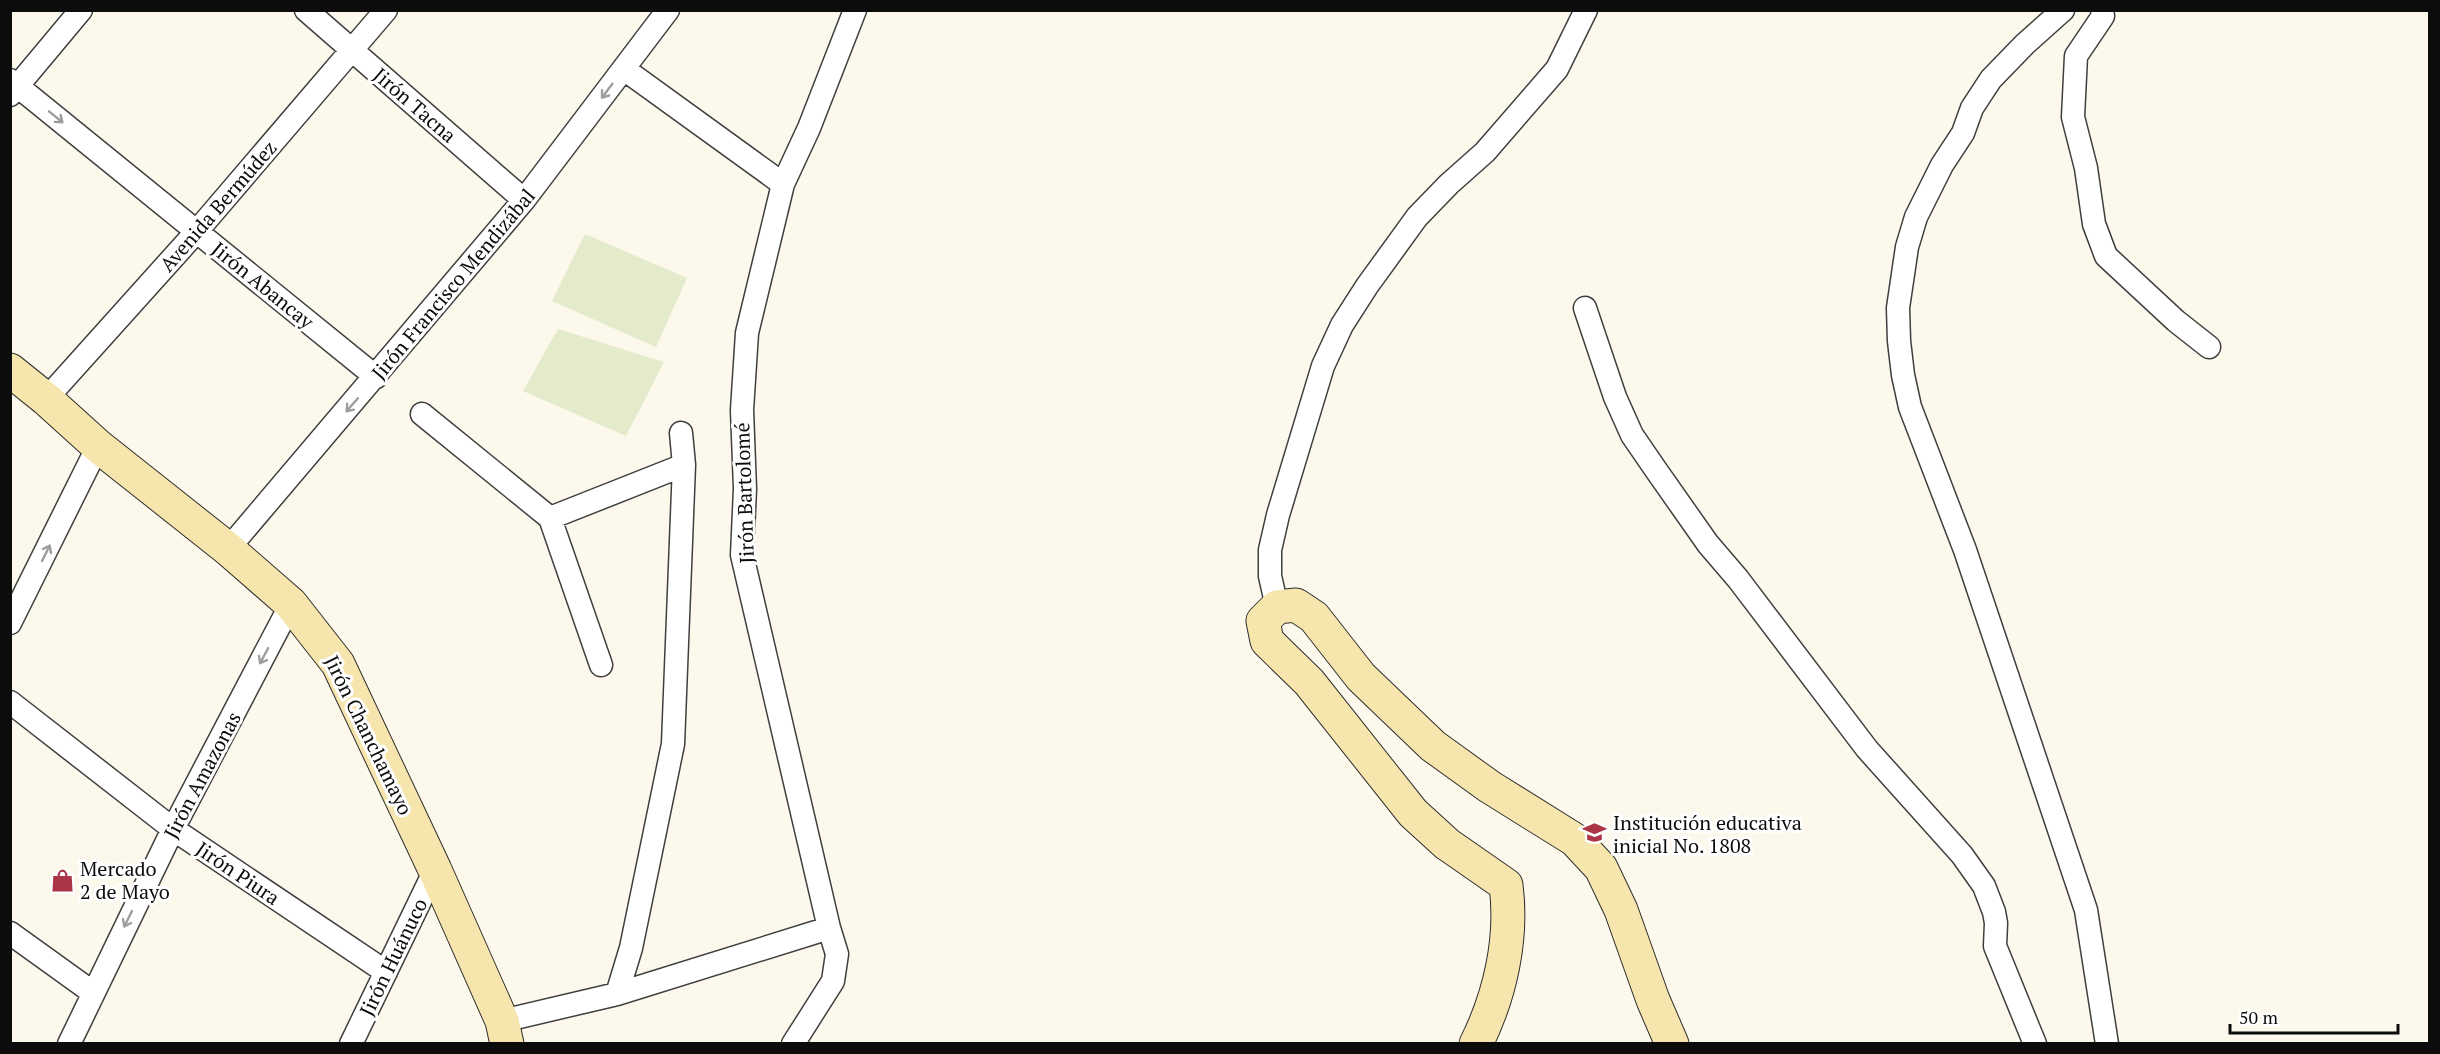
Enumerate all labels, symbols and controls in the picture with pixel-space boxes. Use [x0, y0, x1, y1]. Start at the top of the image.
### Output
street label: Jirón Tacna [368, 62, 462, 148]
one-way arrow [601, 82, 614, 98]
one-way arrow [48, 110, 64, 123]
street label: Avenida Bermúdez [154, 135, 282, 277]
street label: Jirón Francisco Mendizábal [365, 183, 541, 385]
street label: Jirón Abancay [206, 235, 320, 335]
one-way arrow [345, 397, 359, 412]
street label: Jirón Bartolomé [728, 422, 760, 564]
one-way arrow [41, 544, 53, 562]
one-way arrow [258, 647, 269, 665]
street label: Jirón Chanchamayo [319, 651, 419, 819]
street label: Jirón Amazonas [157, 707, 247, 843]
place label: Institución educativa inicial No. 1808 [1613, 809, 1802, 859]
school or university icon: Institución educativa inicial No. 1808 [1582, 820, 1608, 846]
street label: Jirón Piura [191, 835, 285, 911]
place label: Mercado 2 de Mayo [80, 855, 170, 905]
shop icon: Mercado 2 de Mayo [49, 867, 75, 893]
street label: Jirón Huánuco [353, 894, 433, 1020]
one-way arrow [122, 910, 134, 928]
scale bar [2230, 997, 2398, 1035]
text: 50 m [2239, 1005, 2279, 1029]

